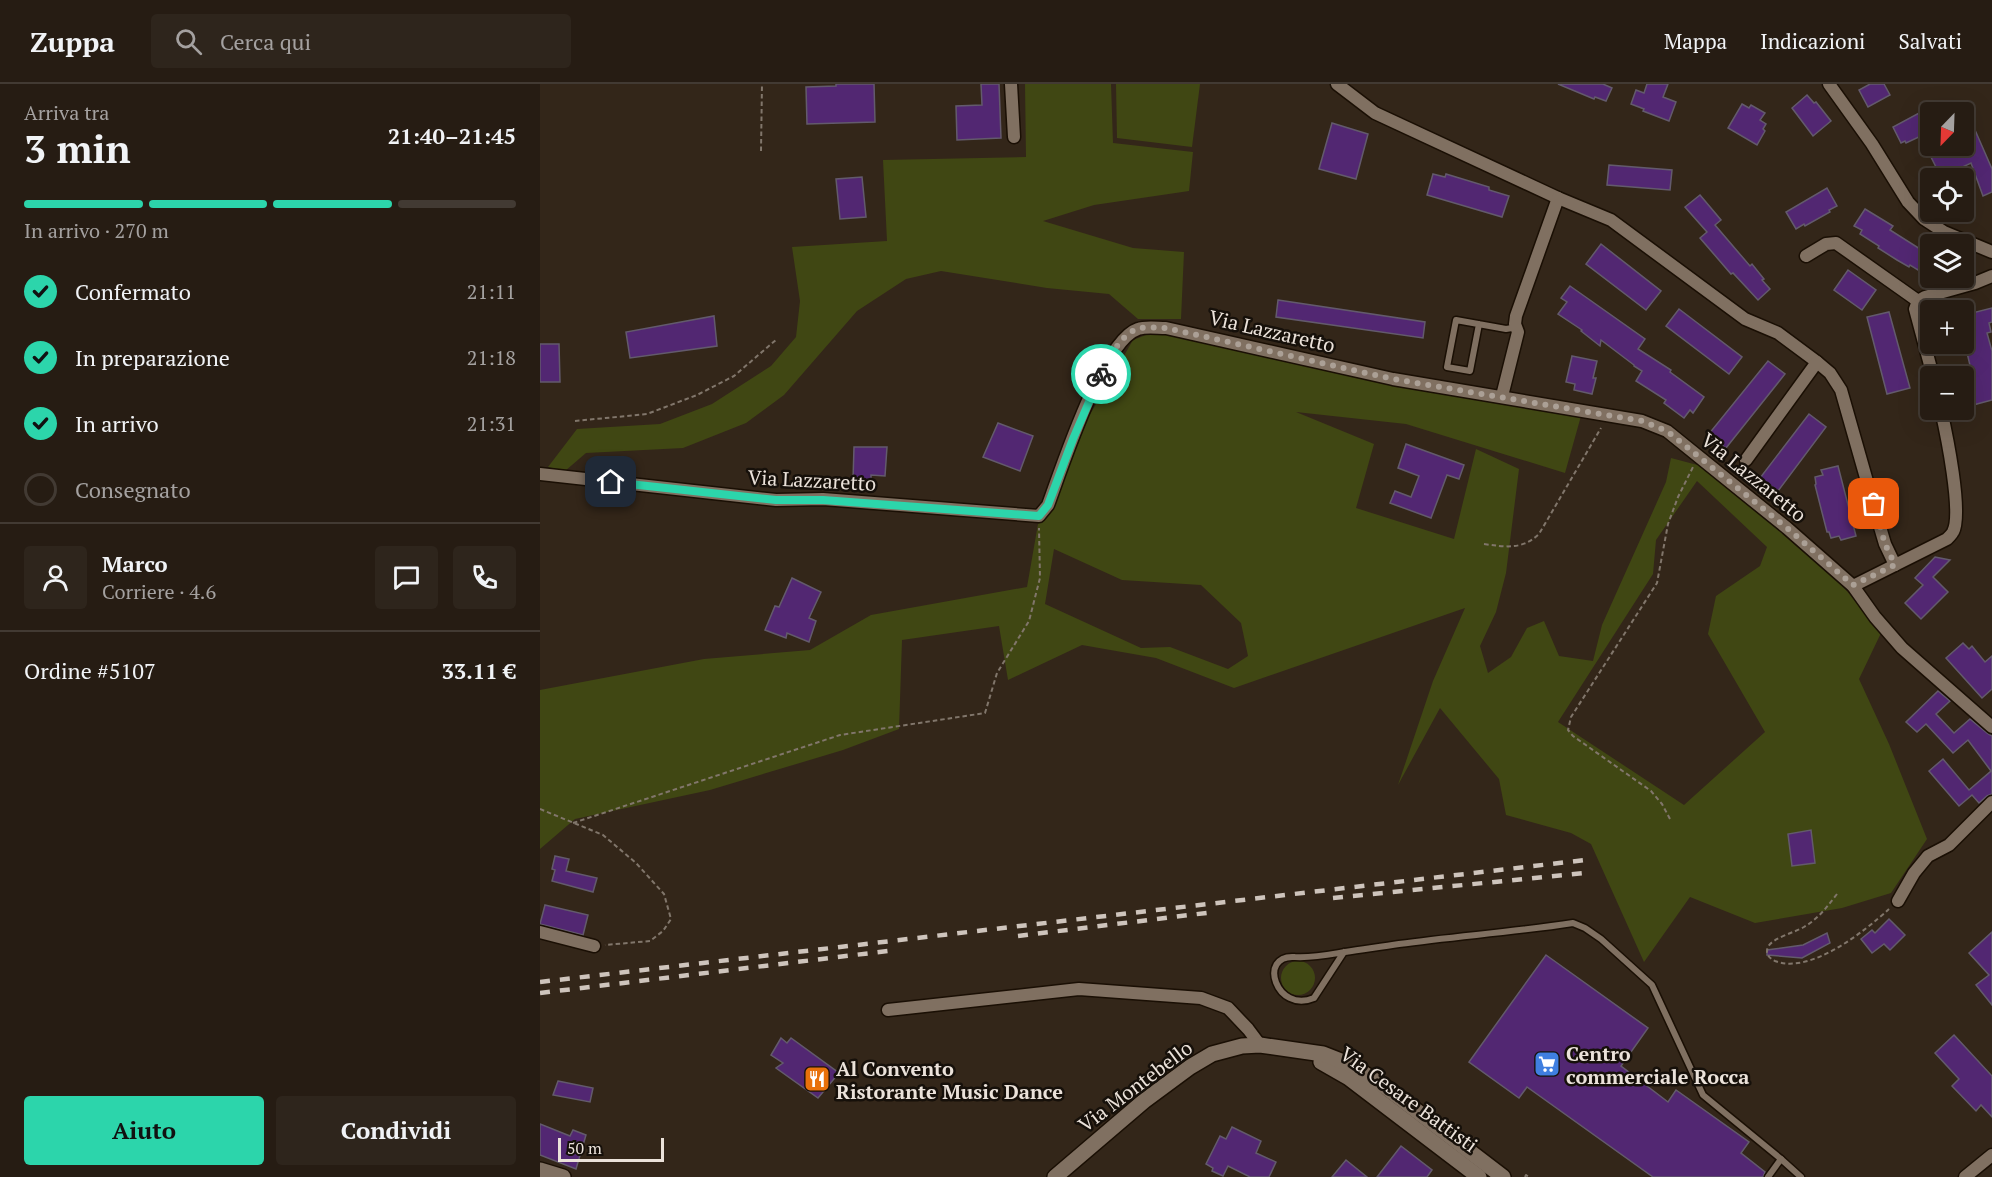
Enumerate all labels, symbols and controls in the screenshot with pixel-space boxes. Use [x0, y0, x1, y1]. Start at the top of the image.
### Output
search box [151, 14, 571, 68]
text: Zuppa [30, 23, 115, 60]
icon: search [172, 25, 205, 58]
text: Cerca qui [220, 27, 311, 56]
text: Mappa [1664, 27, 1727, 55]
text: Indicazioni [1760, 27, 1865, 55]
text: Salvati [1898, 27, 1962, 55]
text: Arriva tra [24, 99, 109, 126]
north arrow [1920, 102, 1974, 156]
map controls [1920, 102, 1974, 420]
text: 21:40–21:45 [388, 121, 516, 150]
text: 3 min [24, 122, 131, 174]
button: locate [1920, 168, 1974, 222]
text: In arrivo · 270 m [24, 217, 169, 244]
button: layers [1920, 234, 1974, 288]
icon: check [24, 275, 57, 308]
text: Confermato [75, 277, 191, 306]
text: 21:11 [467, 278, 516, 305]
button: + [1920, 300, 1974, 354]
street label: Via Lazzaretto [1206, 303, 1338, 359]
icon: check [24, 341, 57, 374]
text: In preparazione [75, 343, 230, 372]
text: 21:18 [467, 344, 516, 371]
courier [1071, 344, 1131, 404]
icon: bike [1085, 358, 1118, 391]
button: − [1920, 366, 1974, 420]
icon: check [24, 407, 57, 440]
text: In arrivo [75, 409, 159, 438]
text: 21:31 [467, 410, 516, 437]
street label: Via Lazzaretto [1696, 426, 1812, 528]
pin [585, 456, 636, 507]
street label: Via Lazzaretto [747, 463, 877, 497]
icon: home [594, 465, 627, 498]
text: Consegnato [75, 475, 191, 504]
pin [1848, 478, 1899, 529]
icon: bag [1857, 487, 1890, 520]
button: person [24, 546, 87, 609]
button: chat [375, 546, 438, 609]
button: phone [453, 546, 516, 609]
text: Marco [102, 549, 168, 578]
text: Corriere · 4.6 [102, 578, 216, 605]
text: Ordine #5107 [24, 656, 156, 685]
text: 33.11 € [441, 656, 516, 685]
street label: Via Montebello [1072, 1034, 1198, 1138]
street label: Via Cesare Battisti [1335, 1040, 1483, 1158]
place label: Centro commerciale Rocca [1566, 1040, 1749, 1090]
supermarket icon: Centro commerciale Rocca [1532, 1049, 1562, 1079]
place label: Al Convento Ristorante Music Dance [836, 1055, 1063, 1105]
restaurant icon: Al Convento Ristorante Music Dance [802, 1064, 832, 1094]
button: Aiuto [24, 1096, 264, 1165]
button: Condividi [276, 1096, 516, 1165]
scale bar [558, 1135, 664, 1162]
text: 50 m [567, 1137, 602, 1159]

